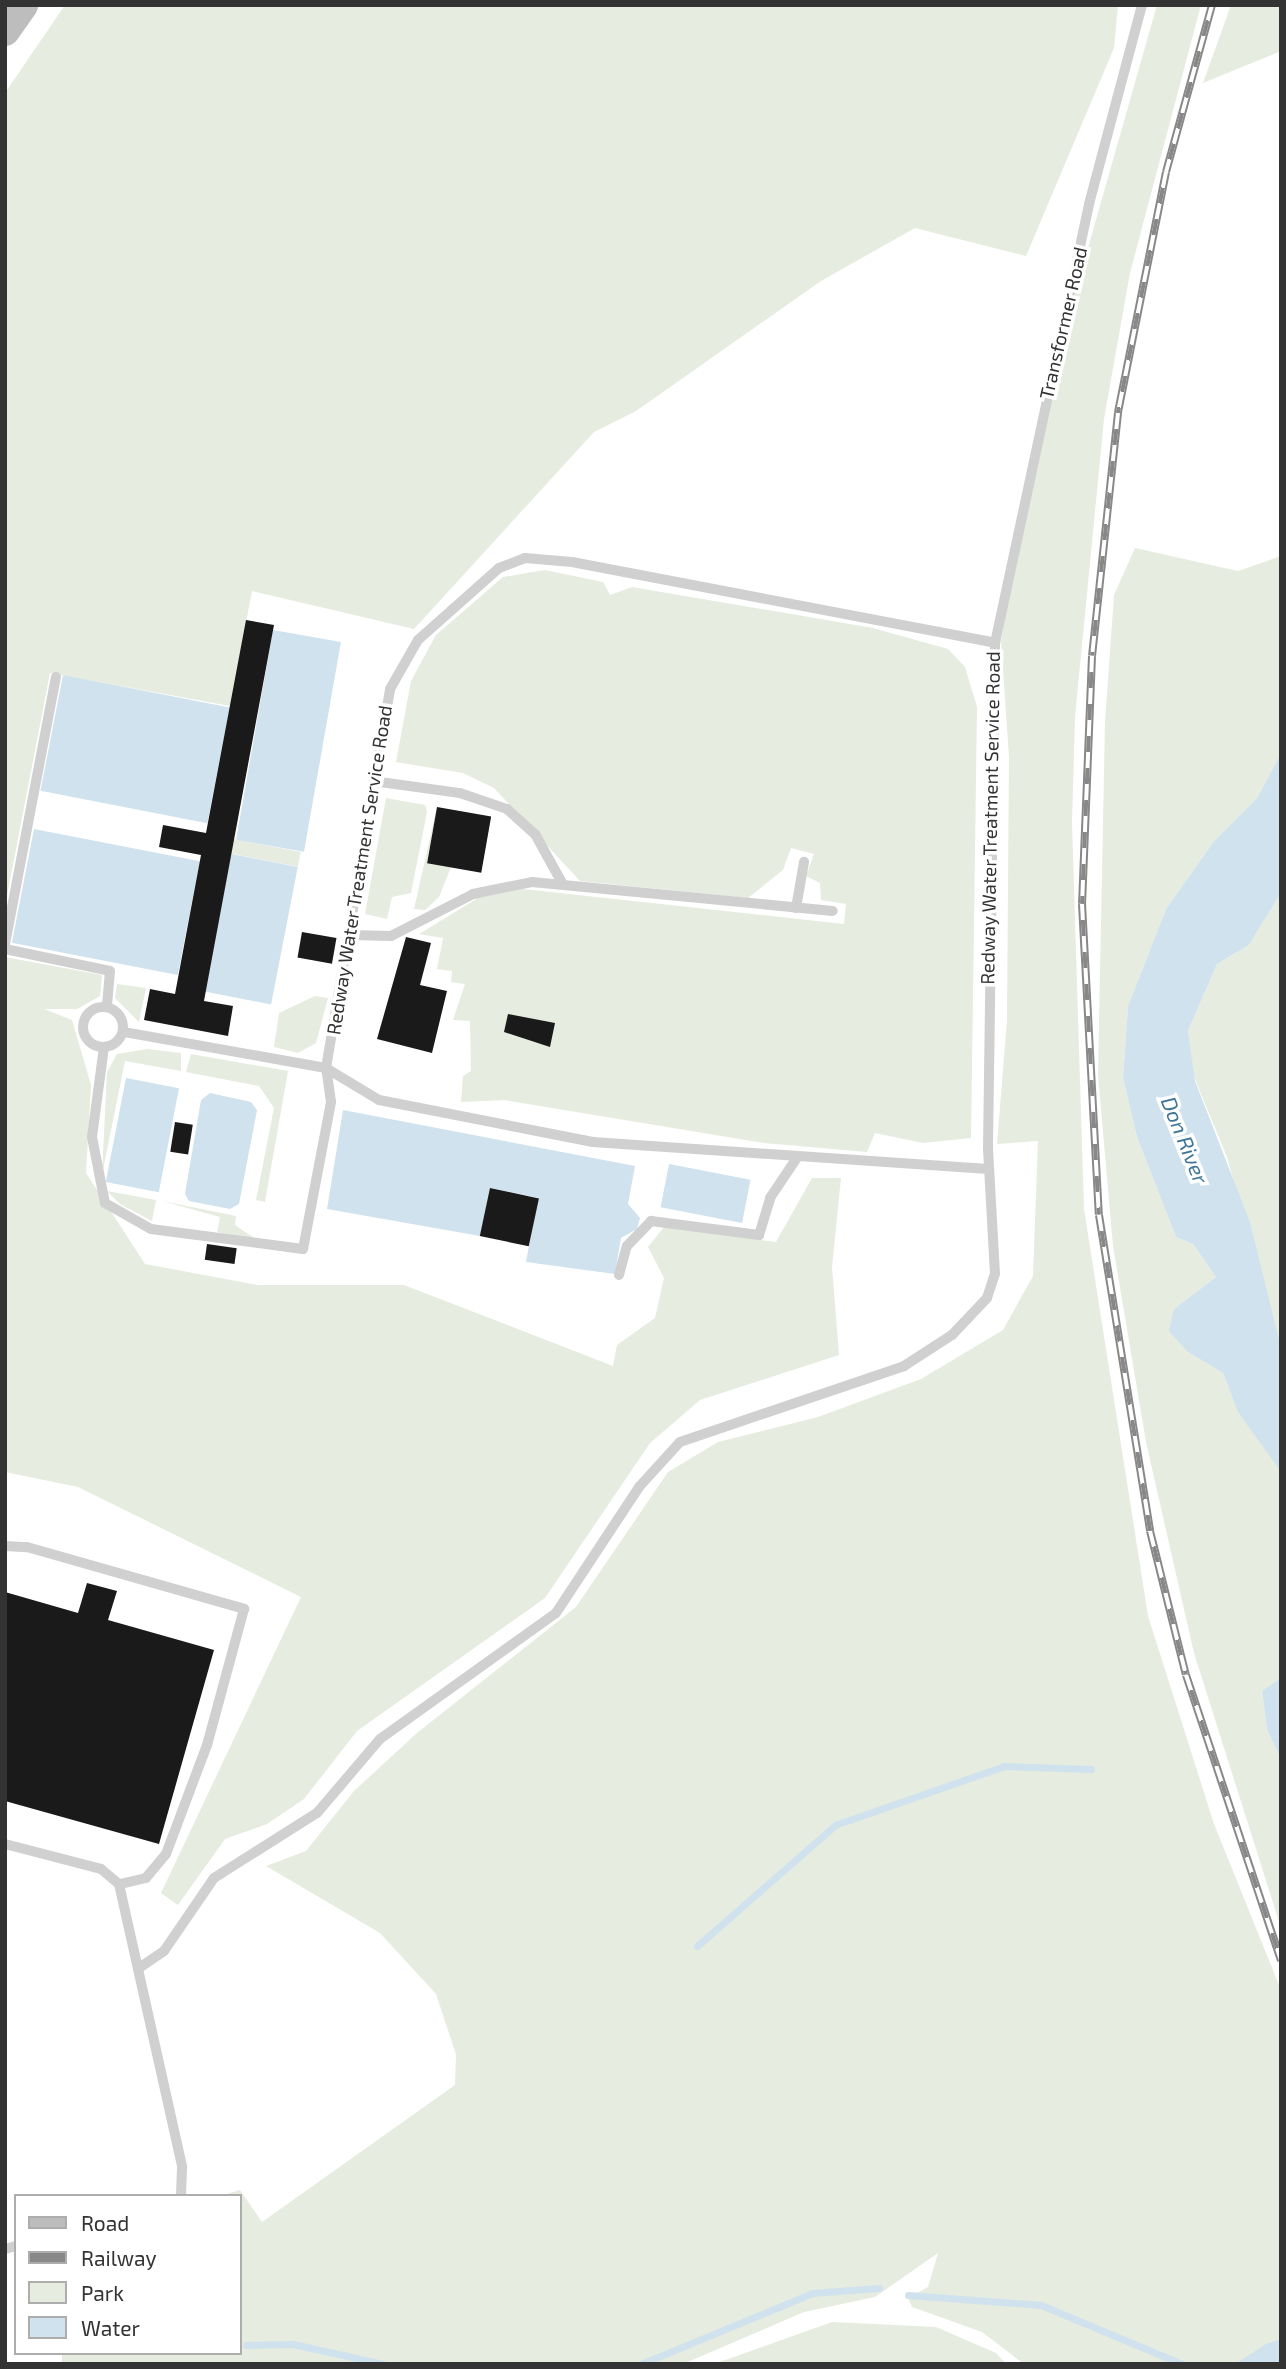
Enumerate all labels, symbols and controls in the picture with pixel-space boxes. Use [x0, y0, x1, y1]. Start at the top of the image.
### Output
street label: Transformer Road [1034, 244, 1092, 402]
street label: Redway Water Treatment Service Road [976, 650, 1004, 986]
street label: Redway Water Treatment Service Road [322, 703, 396, 1037]
water label: Don River [1156, 1093, 1214, 1187]
legend [14, 2194, 242, 2355]
text: Road [81, 2210, 129, 2235]
text: Railway [81, 2245, 157, 2270]
text: Park [81, 2280, 124, 2305]
text: Water [81, 2315, 140, 2340]

